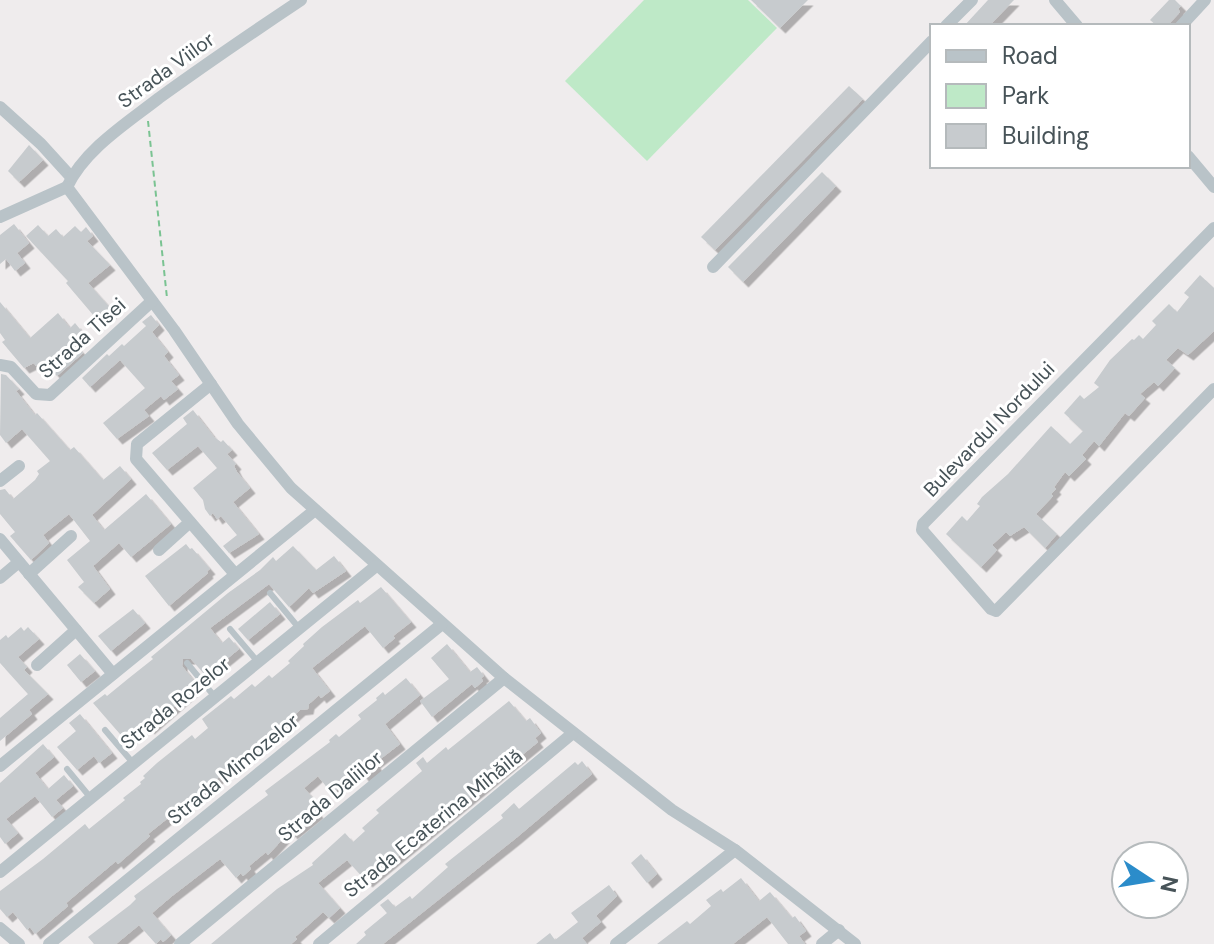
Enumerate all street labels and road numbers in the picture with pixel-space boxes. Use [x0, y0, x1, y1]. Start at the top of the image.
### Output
street label: Strada Viilor [113, 26, 219, 114]
street label: Strada Tisei [33, 292, 131, 384]
street label: Bulevardul Nordului [918, 356, 1060, 502]
street label: Strada Rozelor [115, 651, 235, 755]
street label: Strada Mimozelor [162, 708, 304, 830]
street label: Strada Ecaterina Mihăilă [338, 743, 528, 903]
street label: Strada Daliilor [272, 745, 388, 847]

